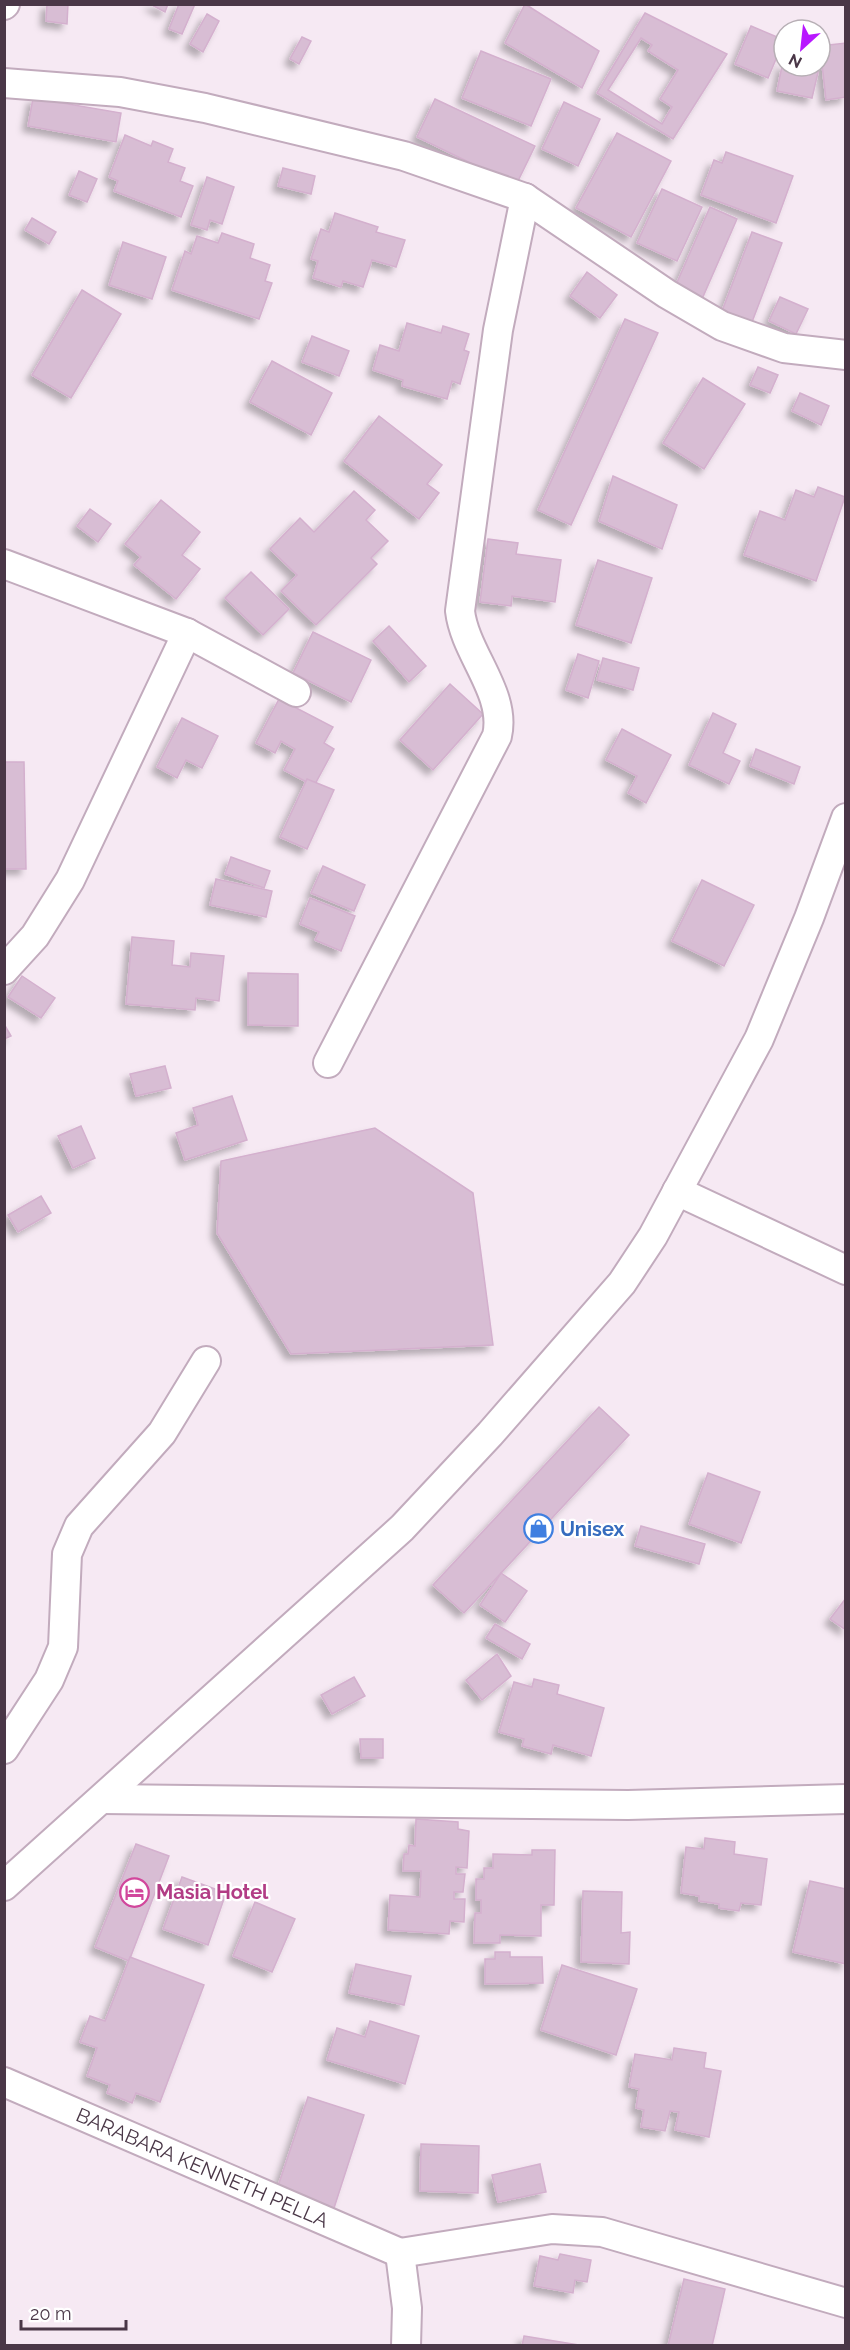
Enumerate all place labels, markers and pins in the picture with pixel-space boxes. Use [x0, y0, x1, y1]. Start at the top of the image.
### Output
shop icon: Unisex [523, 1513, 555, 1545]
place label: Unisex [560, 1517, 624, 1541]
hotel icon: Masia Hotel [119, 1876, 151, 1908]
place label: Masia Hotel [156, 1880, 269, 1904]

